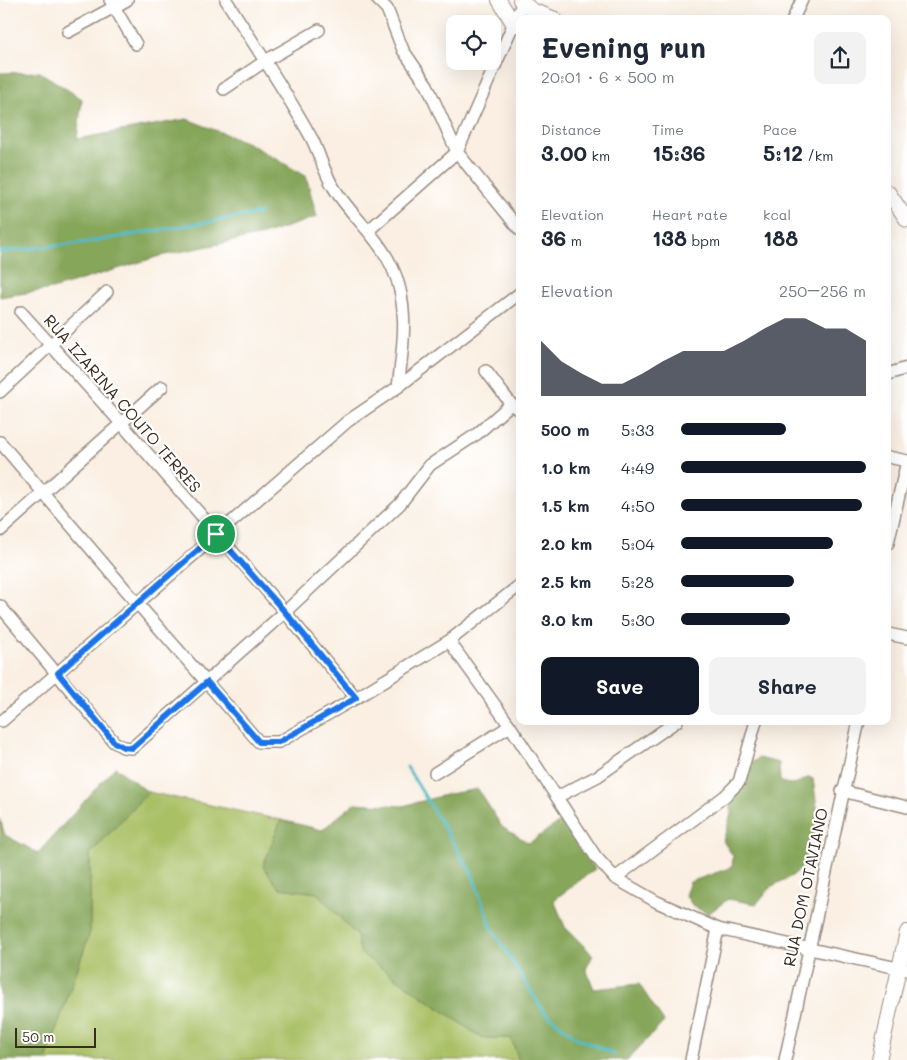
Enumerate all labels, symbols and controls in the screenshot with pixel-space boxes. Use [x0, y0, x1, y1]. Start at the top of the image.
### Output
map controls [446, 15, 501, 70]
button: locate [446, 15, 501, 70]
text: Evening run [541, 29, 706, 65]
button: share [814, 32, 866, 84]
text: 20:01 · 6 × 500 m [541, 66, 674, 87]
text: Distance [541, 120, 601, 139]
text: Time [652, 120, 684, 139]
text: Pace [763, 120, 797, 139]
text: 3.00 [541, 139, 587, 166]
text: 15:36 [652, 139, 706, 166]
text: 5:12 [763, 139, 803, 166]
text: km [587, 146, 610, 165]
text: /km [803, 146, 833, 165]
text: Elevation [541, 205, 604, 224]
text: Heart rate [652, 205, 728, 224]
text: kcal [763, 205, 791, 224]
text: 36 [541, 224, 566, 251]
text: 138 [652, 224, 687, 251]
text: 188 [763, 224, 798, 251]
text: m [566, 231, 582, 250]
text: bpm [687, 231, 720, 250]
text: Elevation [541, 280, 613, 301]
text: 250–256 m [779, 280, 866, 301]
street label: RUA IZARINA COUTO TERRES [40, 310, 206, 496]
text: 500 m [541, 419, 589, 440]
text: 5:33 [621, 419, 654, 440]
text: 1.0 km [541, 457, 590, 478]
text: 4:49 [621, 457, 654, 478]
text: 1.5 km [541, 495, 589, 516]
text: 4:50 [621, 495, 655, 516]
pin [195, 513, 237, 555]
icon: arrive [202, 520, 230, 548]
text: 2.0 km [541, 533, 592, 554]
text: 5:04 [621, 533, 655, 554]
text: 2.5 km [541, 571, 591, 592]
text: 5:28 [621, 571, 654, 592]
text: 3.0 km [541, 609, 593, 630]
text: 5:30 [621, 609, 655, 630]
button: Save [541, 657, 699, 715]
button: Share [709, 657, 866, 715]
street label: RUA DOM OTAVIANO [778, 806, 832, 968]
scale bar [15, 1025, 96, 1048]
text: 50 m [22, 1027, 54, 1046]

